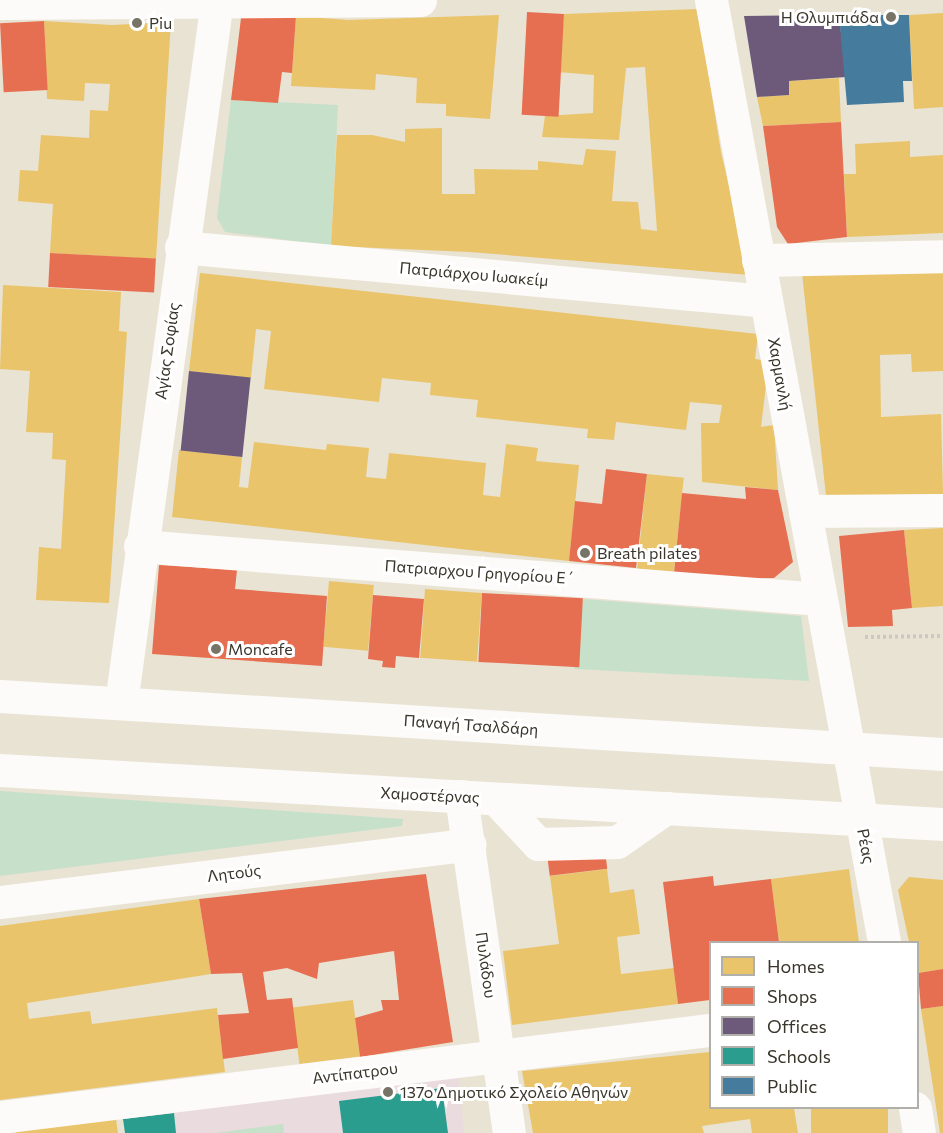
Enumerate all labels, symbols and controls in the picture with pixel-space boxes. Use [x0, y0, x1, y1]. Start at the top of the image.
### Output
place label: Η Ολυμπιάδα [781, 7, 879, 27]
marker: Η Ολυμπιάδα [884, 10, 898, 24]
place label: Piu [149, 13, 172, 33]
marker: Piu [130, 16, 144, 30]
street label: Πατριάρχου Ιωακείμ [399, 258, 549, 290]
street label: Αγίας Σοφίας [151, 301, 183, 401]
street label: Χαρμανλή [764, 336, 796, 412]
place label: Breath pilates [597, 543, 697, 563]
marker: Breath pilates [578, 546, 592, 560]
street label: Πατριαρχου Γρηγορίου Ε΄ [384, 556, 576, 588]
place label: Moncafe [228, 639, 293, 659]
marker: Moncafe [209, 642, 223, 656]
street label: Παναγή Τσαλδάρη [403, 711, 539, 739]
street label: Χαμοστέρνας [380, 783, 480, 807]
street label: Ρέας [853, 827, 879, 865]
street label: Λητούς [206, 860, 262, 886]
street label: Πυλάδου [472, 931, 500, 999]
legend [709, 941, 919, 1109]
text: Homes [767, 955, 825, 977]
text: Shops [767, 985, 817, 1007]
text: Offices [767, 1015, 827, 1037]
text: Schools [767, 1045, 831, 1067]
street label: Αντίπατρου [311, 1058, 399, 1088]
text: Public [767, 1075, 817, 1097]
place label: 137ο Δημοτικό Σχολείο Αθηνών [400, 1082, 628, 1102]
marker: 137ο Δημοτικό Σχολείο Αθηνών [381, 1085, 395, 1099]

